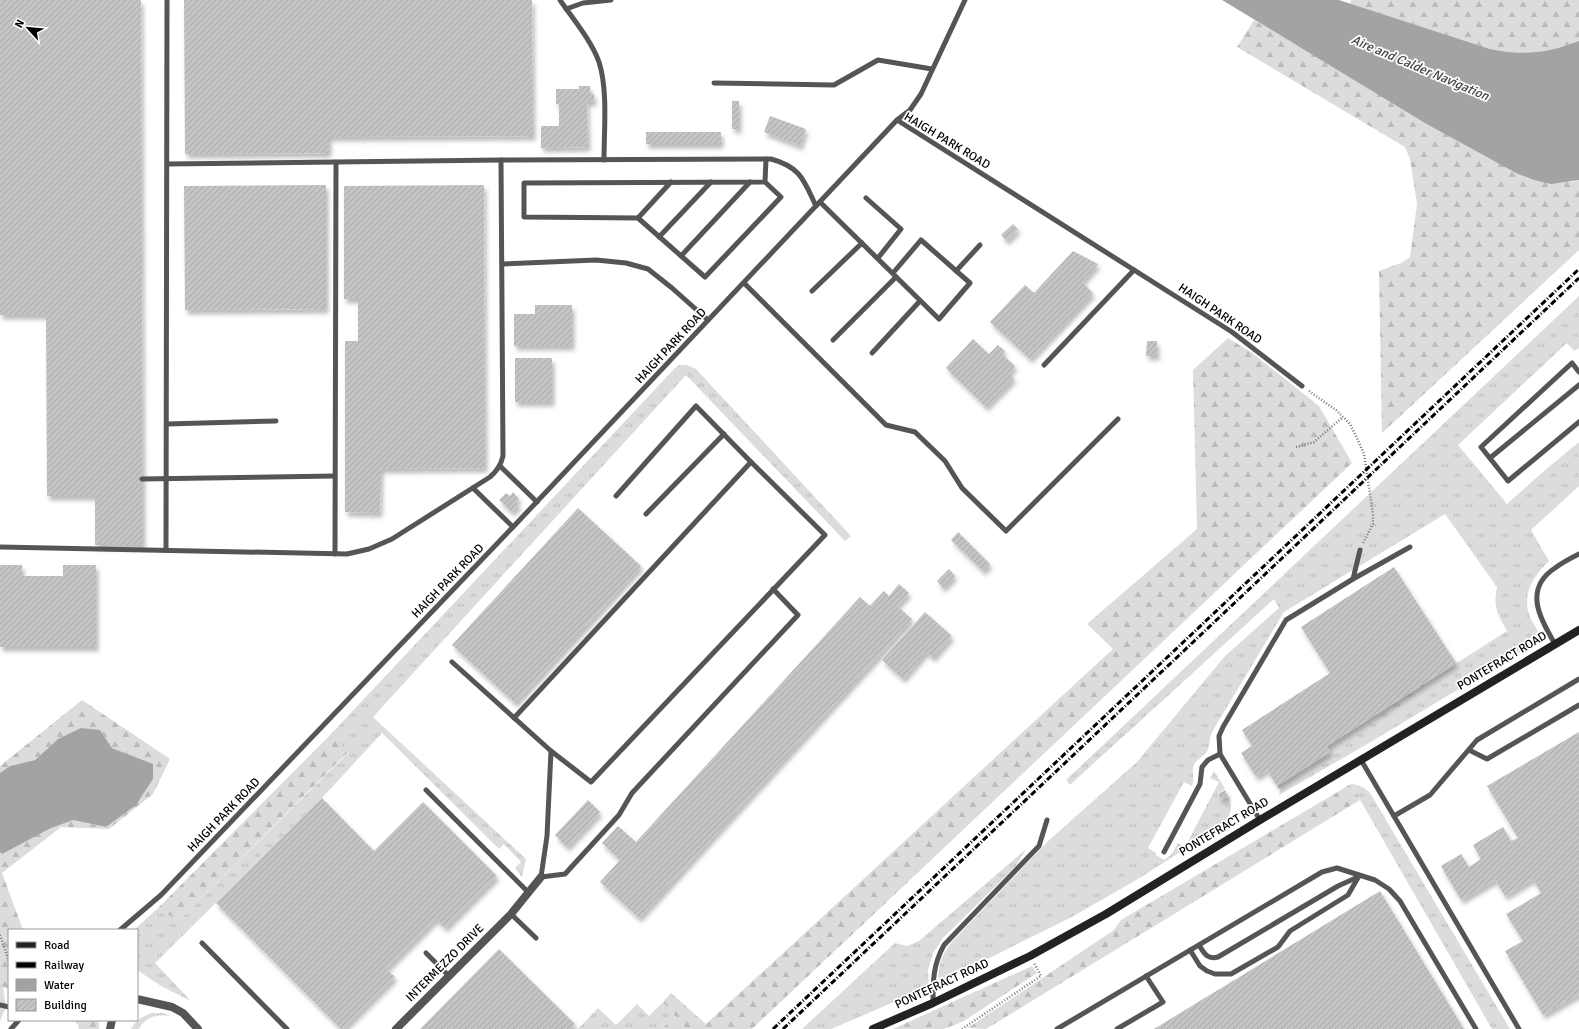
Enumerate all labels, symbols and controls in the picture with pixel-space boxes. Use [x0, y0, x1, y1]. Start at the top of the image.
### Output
north arrow [8, 8, 48, 48]
text: N [12, 17, 27, 30]
water label: Aire and Calder Navigation [1349, 32, 1492, 105]
street label: HAIGH PARK ROAD [901, 109, 993, 173]
street label: HAIGH PARK ROAD [1175, 280, 1265, 348]
street label: HAIGH PARK ROAD [632, 305, 710, 387]
street label: HAIGH PARK ROAD [409, 540, 487, 621]
street label: PONTEFRACT ROAD [1454, 628, 1550, 694]
street label: HAIGH PARK ROAD [185, 774, 263, 855]
street label: PONTEFRACT ROAD [1176, 794, 1272, 860]
street label: INTERMEZZO DRIVE [403, 921, 487, 1005]
legend [8, 929, 138, 1021]
text: Road [44, 938, 70, 953]
street label: PONTEFRACT ROAD [893, 956, 992, 1012]
text: Railway [44, 958, 84, 973]
text: Water [44, 978, 75, 993]
text: Building [44, 998, 87, 1013]

